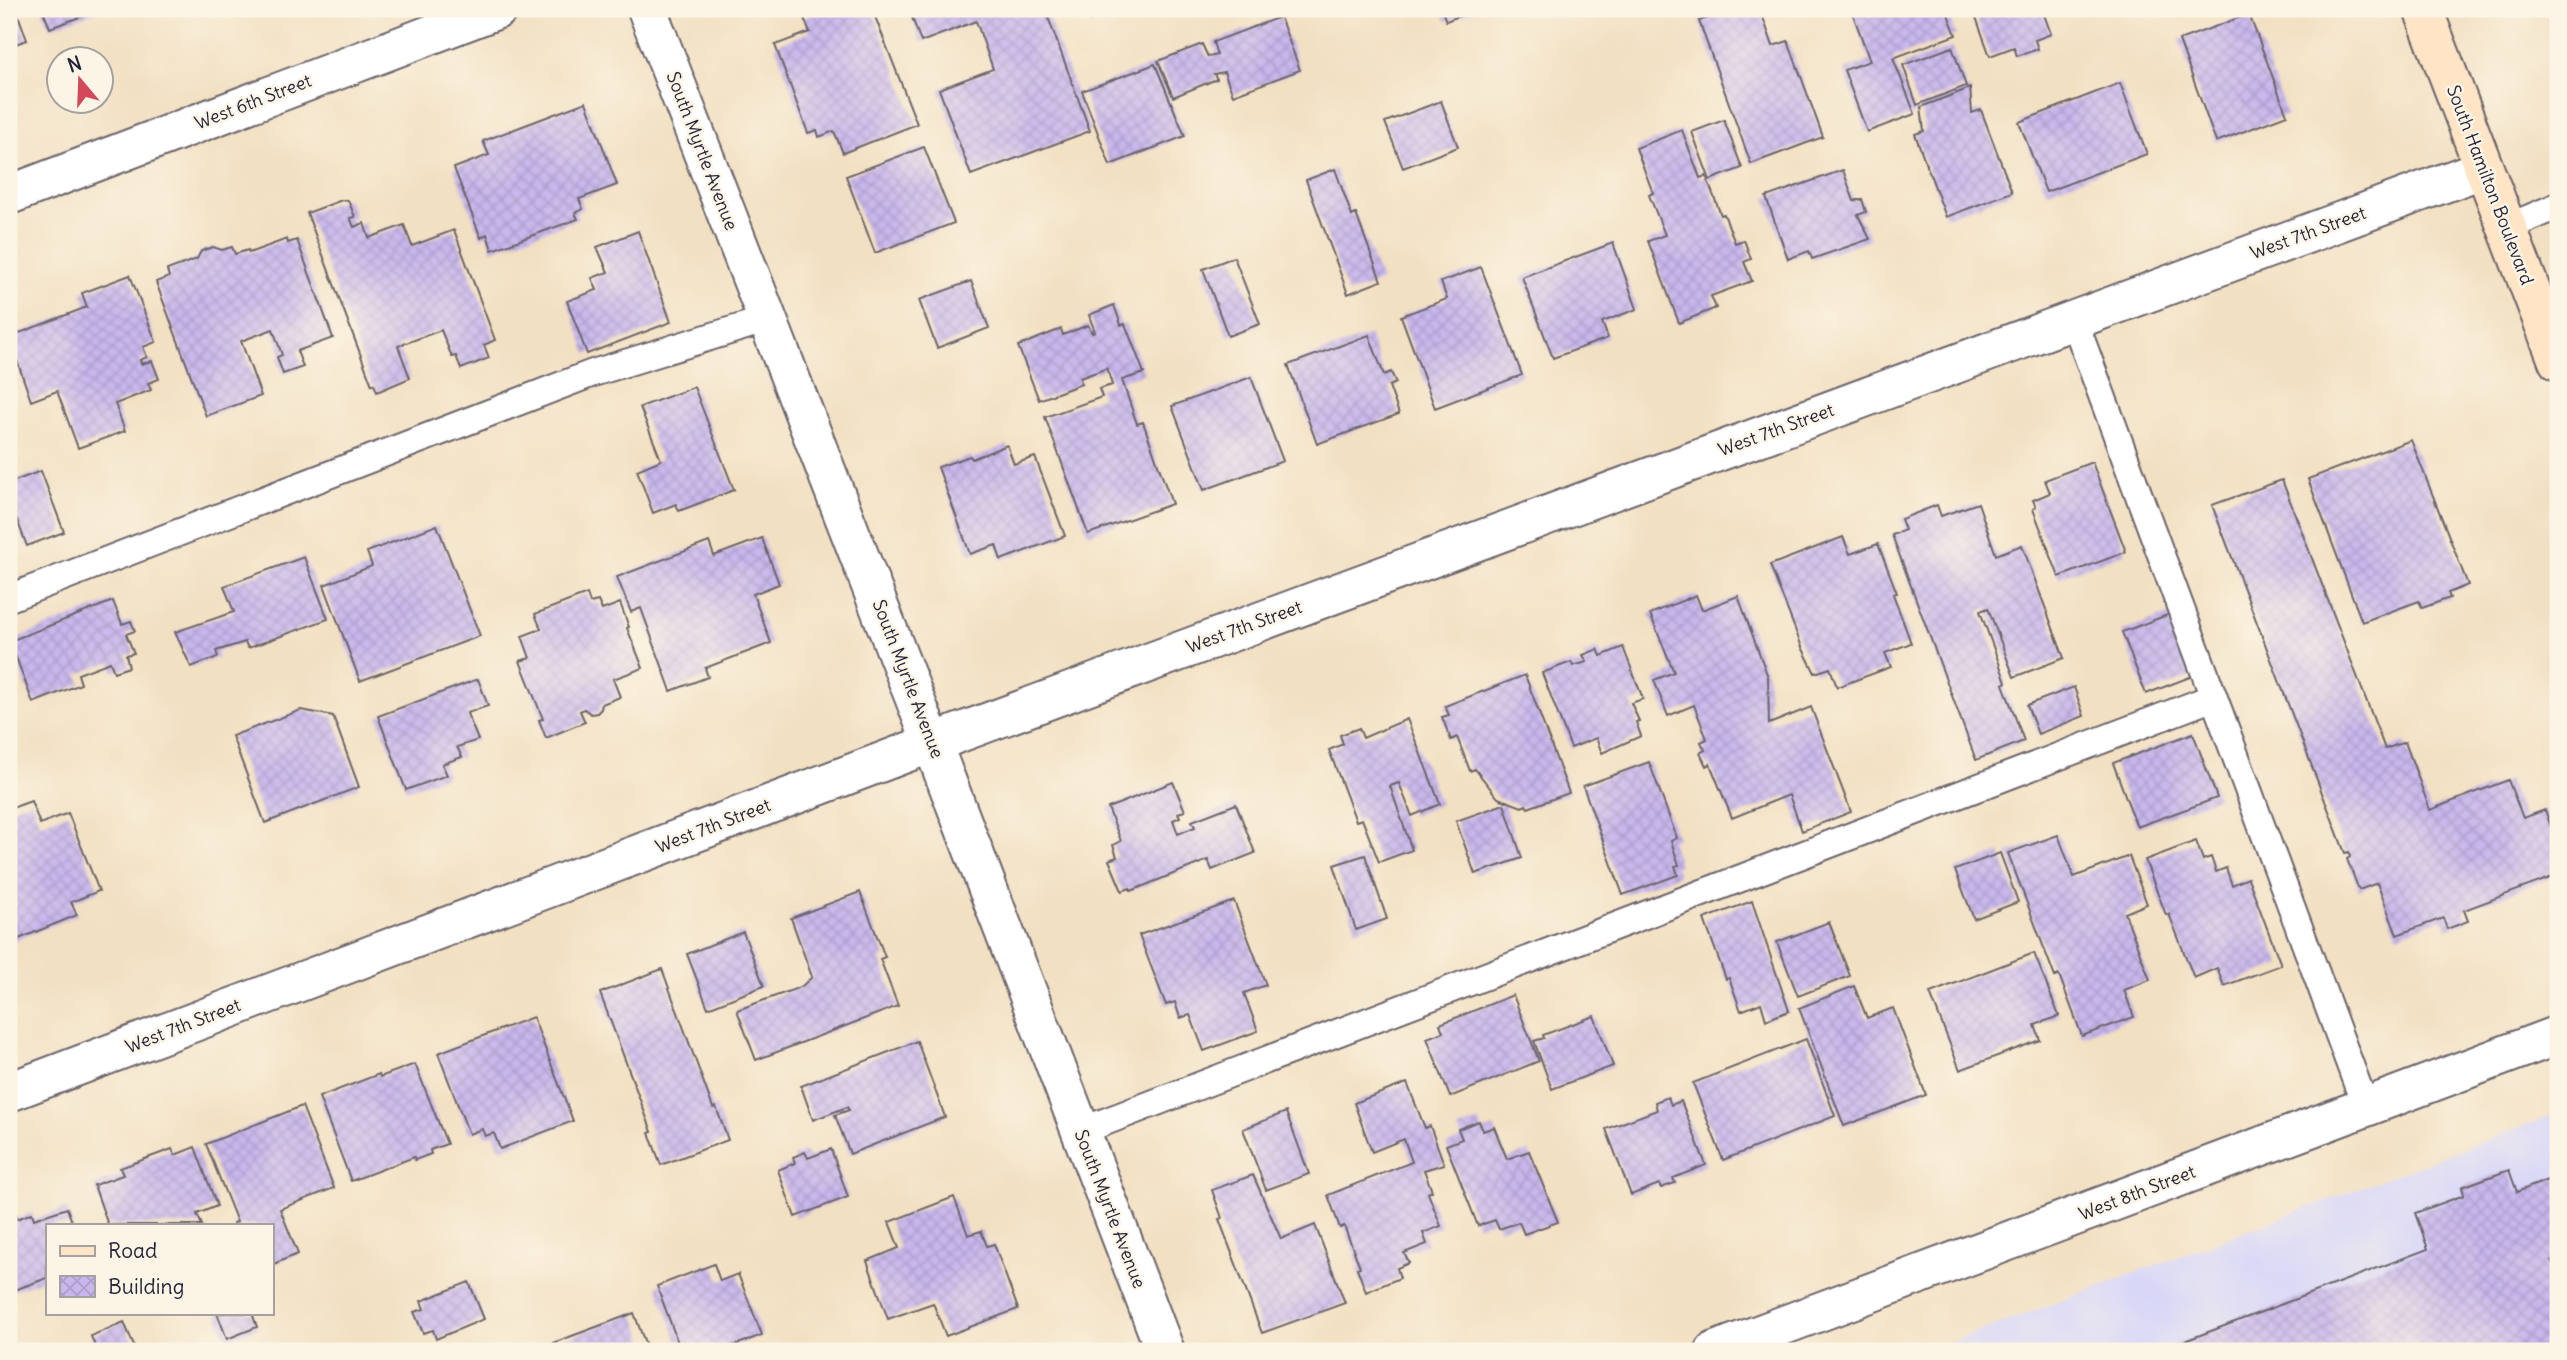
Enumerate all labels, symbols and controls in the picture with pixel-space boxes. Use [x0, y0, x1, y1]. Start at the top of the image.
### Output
north arrow [46, 46, 116, 116]
text: N [64, 50, 85, 77]
street label: South Myrtle Avenue [662, 68, 743, 233]
street label: West 6th Street [191, 69, 314, 134]
street label: South Hamilton Boulevard [2442, 82, 2539, 288]
street label: West 7th Street [2247, 201, 2369, 264]
street label: West 7th Street [1715, 398, 1837, 461]
street label: West 7th Street [1183, 595, 1305, 658]
street label: South Myrtle Avenue [868, 596, 949, 761]
street label: West 7th Street [652, 793, 774, 858]
street label: West 7th Street [122, 993, 244, 1058]
street label: South Myrtle Avenue [1070, 1126, 1151, 1291]
street label: West 8th Street [2075, 1160, 2198, 1225]
legend [46, 1224, 273, 1314]
text: Road [108, 1237, 157, 1264]
text: Building [108, 1273, 184, 1300]

